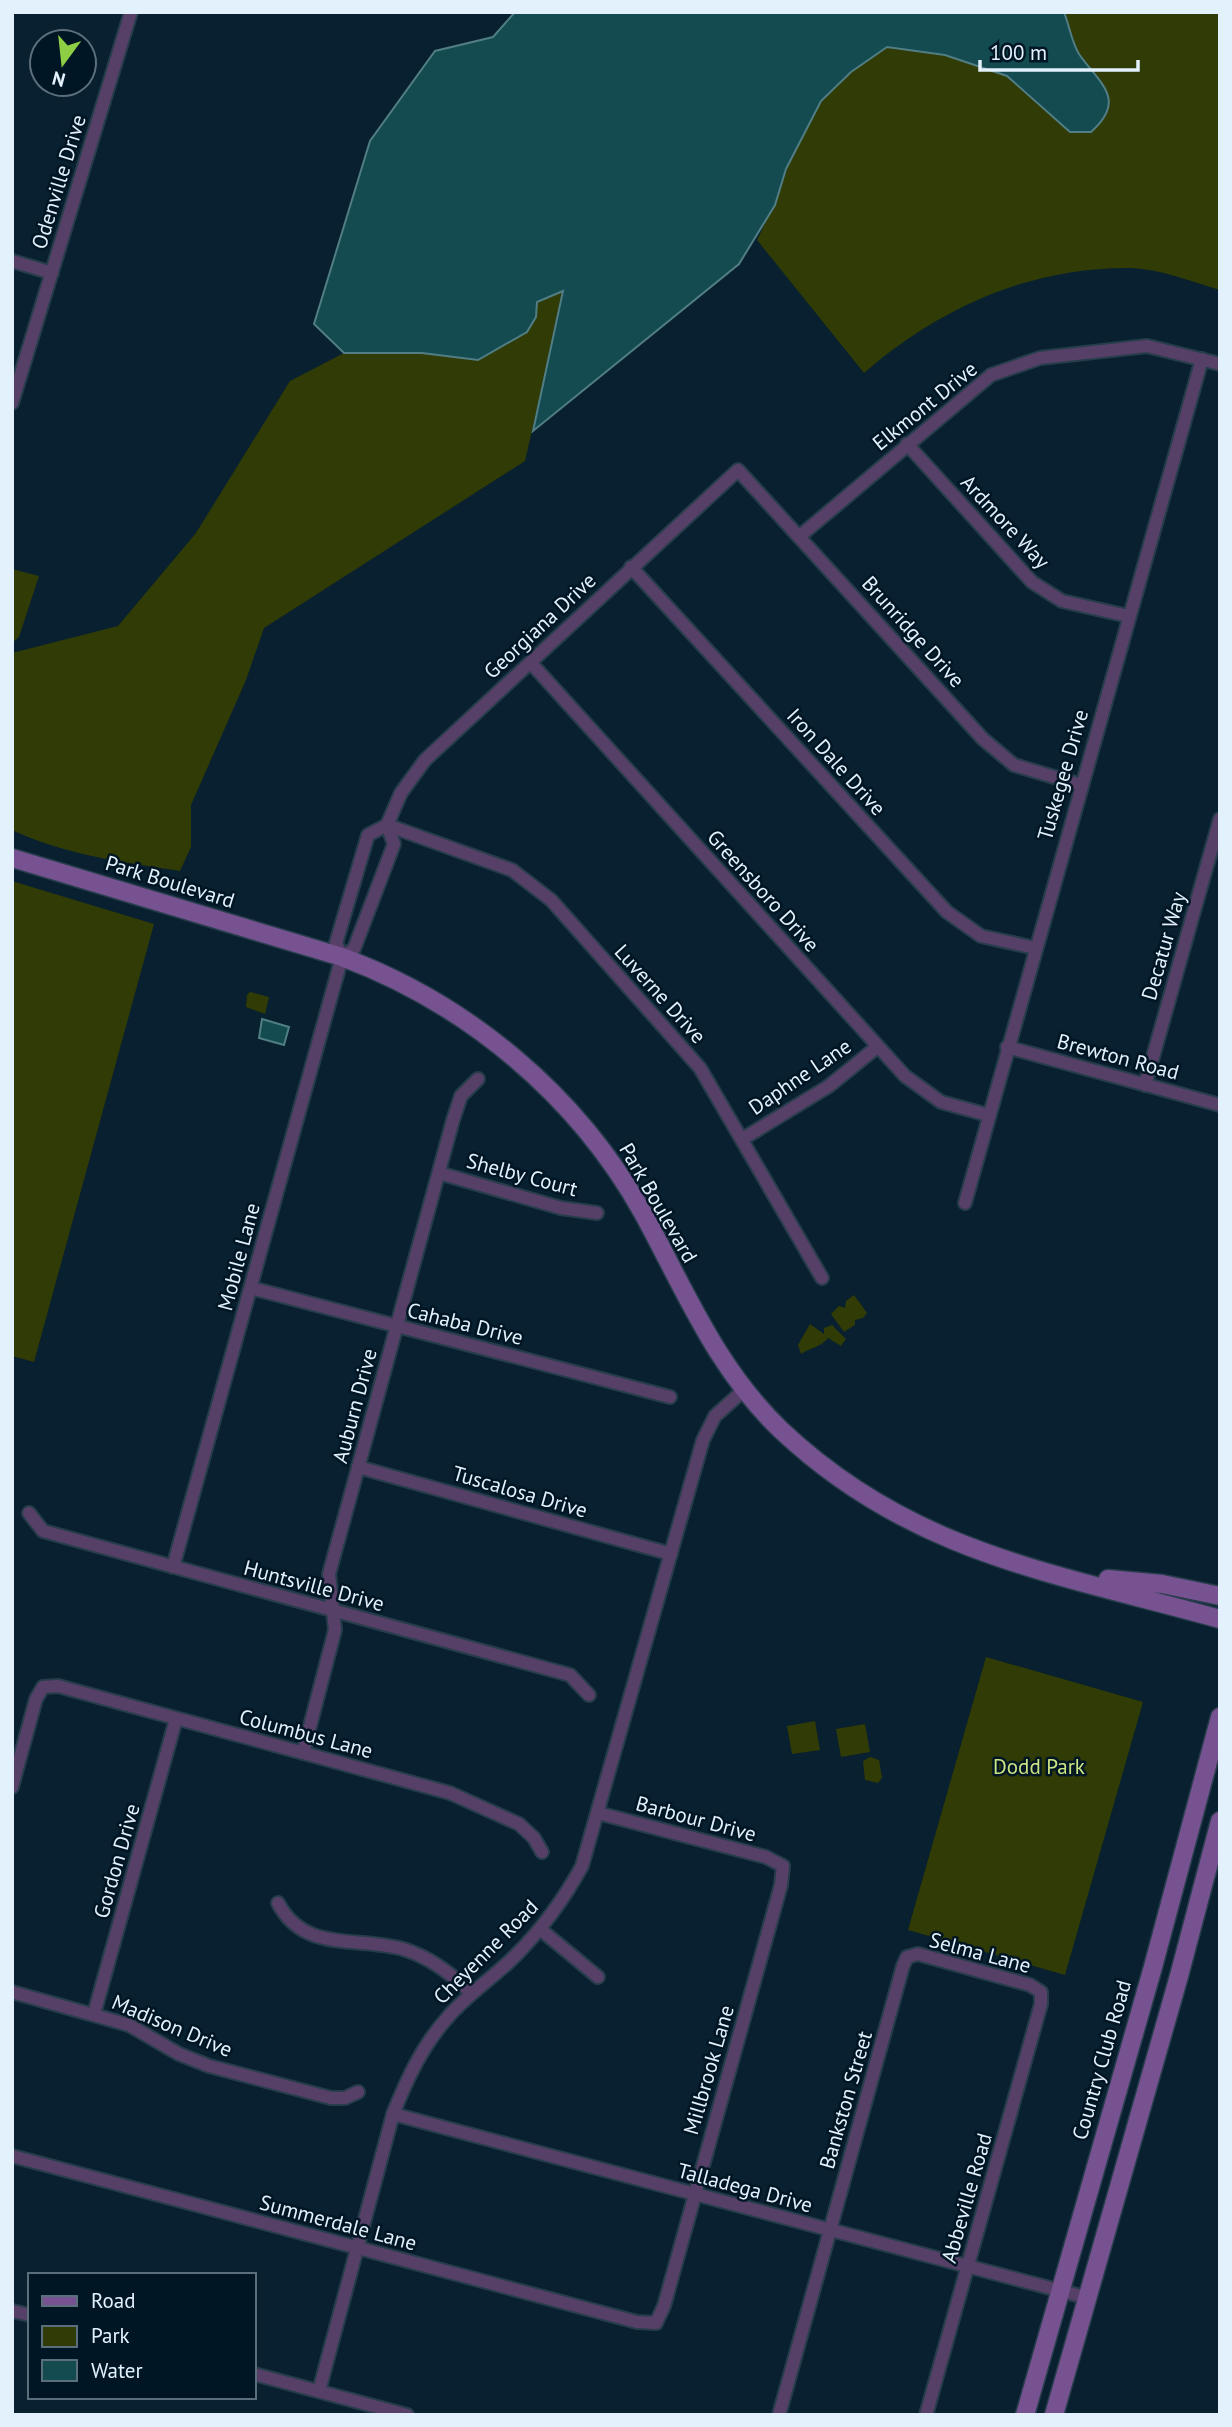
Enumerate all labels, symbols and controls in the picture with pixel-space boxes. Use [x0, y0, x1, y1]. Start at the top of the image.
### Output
north arrow [28, 28, 98, 98]
scale bar [980, 28, 1138, 72]
text: 100 m [990, 39, 1047, 66]
text: N [49, 66, 68, 93]
street label: Odenville Drive [25, 111, 92, 252]
street label: Elkmont Drive [867, 355, 983, 456]
street label: Ardmore Way [955, 469, 1056, 574]
street label: Georgiana Drive [478, 567, 601, 684]
street label: Brunridge Drive [856, 570, 971, 693]
street label: Iron Dale Drive [781, 702, 892, 821]
street label: Tuskegee Drive [1031, 706, 1094, 843]
street label: Greensboro Drive [701, 824, 825, 957]
street label: Park Boulevard [102, 849, 238, 914]
street label: Decatur Way [1135, 888, 1192, 1003]
street label: Luverne Drive [609, 938, 712, 1049]
street label: Brewton Road [1054, 1027, 1182, 1086]
street label: Daphne Lane [743, 1032, 856, 1121]
street label: Park Boulevard [613, 1138, 704, 1267]
street label: Shelby Court [464, 1147, 581, 1202]
street label: Mobile Lane [211, 1200, 266, 1314]
street label: Cahaba Drive [404, 1296, 526, 1351]
street label: Auburn Drive [326, 1346, 383, 1466]
street label: Tuscalosa Drive [450, 1459, 591, 1524]
street label: Huntsville Drive [241, 1554, 387, 1617]
street label: Columbus Lane [236, 1703, 376, 1764]
park label: Dodd Park [993, 1753, 1085, 1780]
street label: Barbour Drive [633, 1789, 759, 1848]
street label: Gordon Drive [87, 1800, 146, 1921]
street label: Cheyenne Road [427, 1893, 544, 2010]
street label: Selma Lane [926, 1926, 1034, 1979]
street label: Country Club Road [1066, 1977, 1137, 2143]
street label: Madison Drive [108, 1988, 236, 2063]
street label: Millbrook Lane [677, 2002, 740, 2138]
street label: Bankston Street [813, 2028, 878, 2172]
street label: Abbeville Road [935, 2130, 998, 2266]
street label: Talladega Drive [675, 2157, 816, 2219]
street label: Summerdale Lane [257, 2189, 420, 2256]
legend [28, 2273, 256, 2399]
text: Road [91, 2287, 135, 2314]
text: Park [91, 2322, 130, 2349]
text: Water [91, 2357, 143, 2384]

